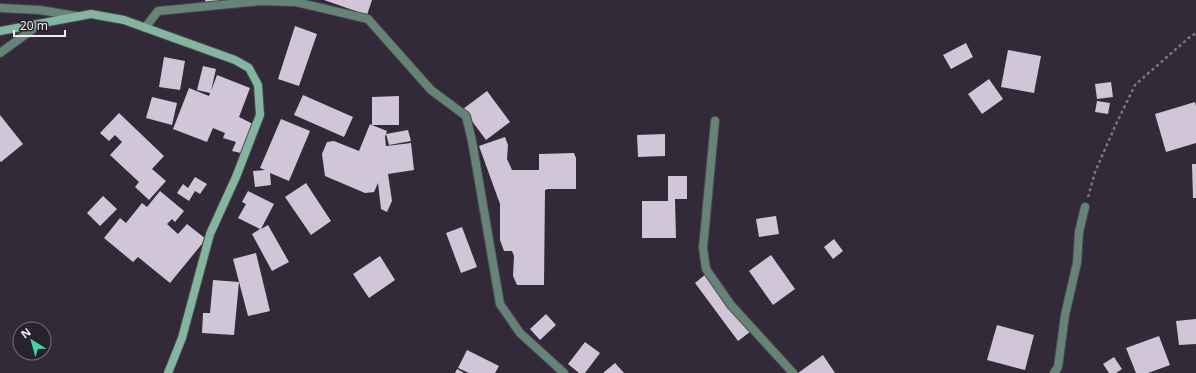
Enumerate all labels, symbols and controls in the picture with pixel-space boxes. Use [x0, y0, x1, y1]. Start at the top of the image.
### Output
scale bar [14, 12, 65, 38]
text: 20 m [20, 17, 48, 34]
north arrow [12, 321, 52, 361]
text: N [18, 324, 34, 341]

